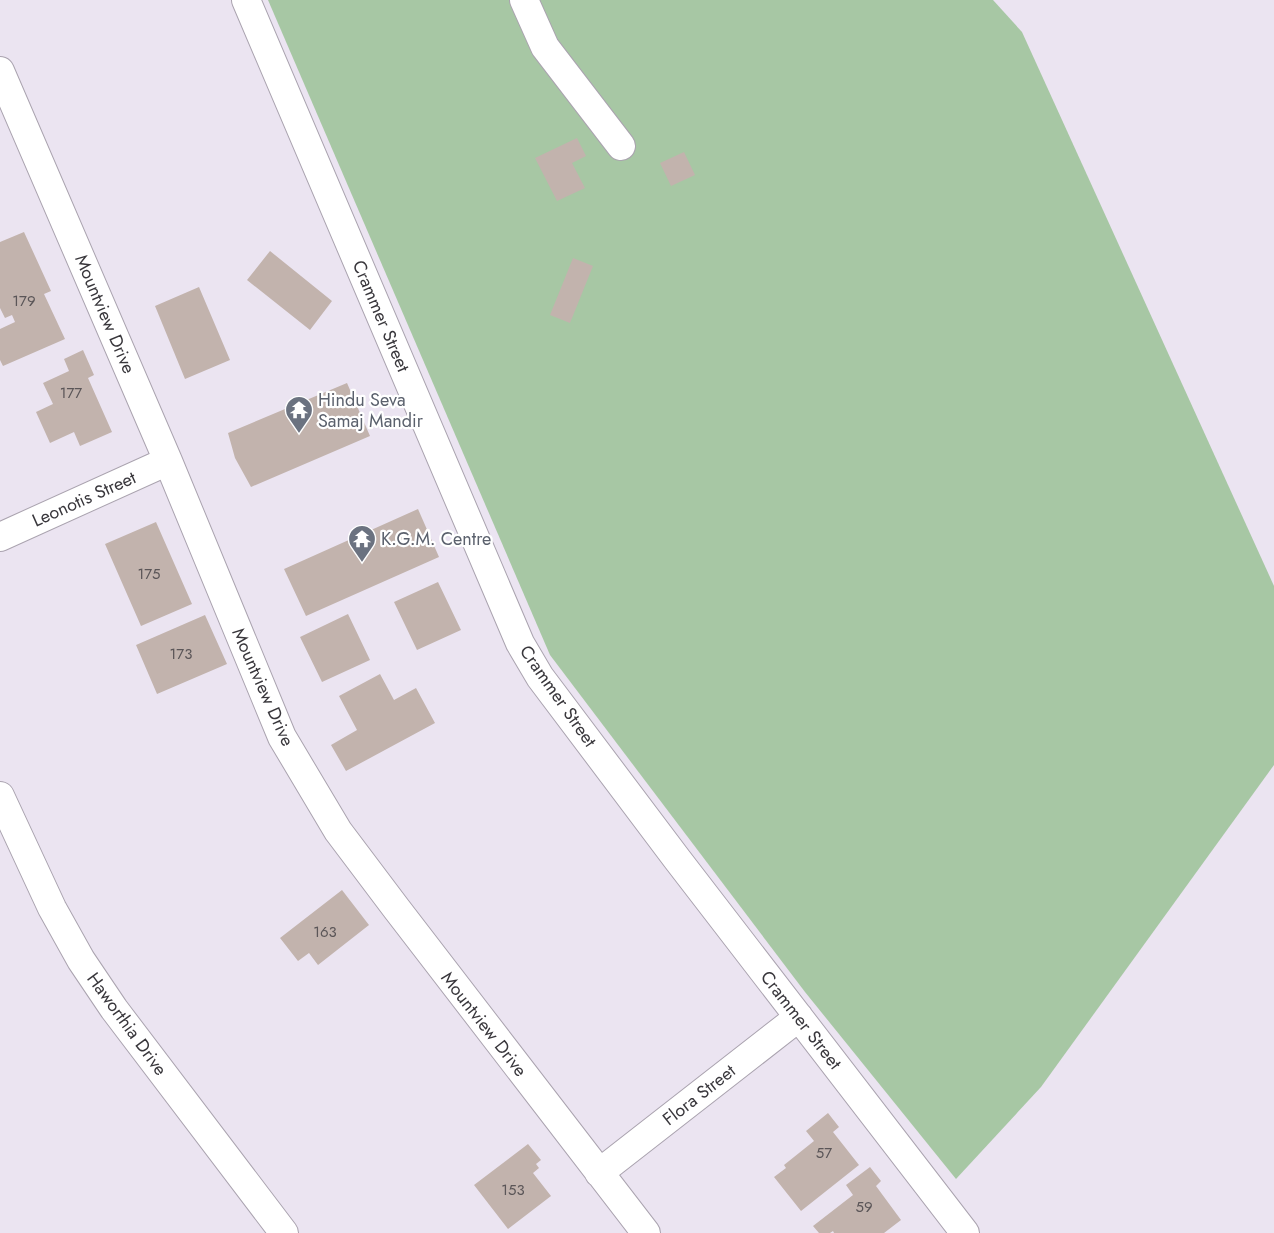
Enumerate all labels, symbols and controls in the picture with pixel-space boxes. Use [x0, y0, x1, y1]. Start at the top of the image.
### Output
street label: Mountview Drive [68, 251, 142, 377]
street label: Crammer Street [346, 256, 416, 376]
house number: 179 [12, 290, 36, 312]
house number: 177 [60, 382, 82, 404]
place label: Hindu Seva Samaj Mandir [318, 387, 424, 434]
temple icon: Hindu Seva Samaj Mandir [284, 395, 314, 434]
street label: Leonotis Street [28, 464, 141, 533]
temple icon: K.G.M. Centre [347, 524, 377, 563]
place label: K.G.M. Centre [381, 526, 491, 552]
house number: 175 [137, 563, 161, 585]
street label: Mountview Drive [225, 624, 301, 750]
street label: Crammer Street [513, 640, 603, 753]
house number: 173 [170, 643, 192, 665]
house number: 163 [313, 921, 337, 943]
street label: Crammer Street [754, 965, 848, 1075]
street label: Mountview Drive [435, 966, 533, 1082]
street label: Haworthia Drive [81, 967, 173, 1081]
street label: Flora Street [657, 1058, 741, 1132]
house number: 57 [816, 1142, 832, 1164]
house number: 153 [501, 1179, 525, 1201]
house number: 59 [855, 1196, 873, 1218]

